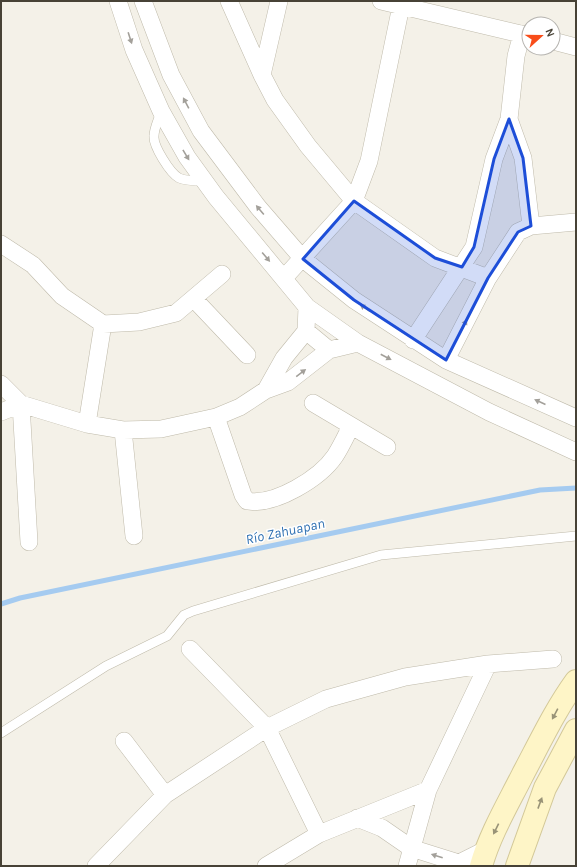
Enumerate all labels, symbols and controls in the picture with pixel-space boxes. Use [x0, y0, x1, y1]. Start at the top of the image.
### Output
north arrow [521, 16, 561, 56]
text: N [542, 27, 557, 39]
one-way arrow [127, 33, 133, 45]
one-way arrow [183, 98, 189, 109]
one-way arrow [182, 149, 189, 161]
one-way arrow [256, 204, 265, 215]
one-way arrow [262, 252, 271, 262]
one-way arrow [359, 304, 371, 311]
one-way arrow [461, 320, 468, 331]
one-way arrow [380, 354, 392, 361]
one-way arrow [295, 369, 306, 377]
one-way arrow [535, 399, 546, 405]
water label: Río Zahuapan [244, 515, 326, 548]
one-way arrow [552, 708, 558, 719]
one-way arrow [537, 797, 543, 809]
one-way arrow [493, 823, 499, 835]
one-way arrow [430, 853, 442, 859]

